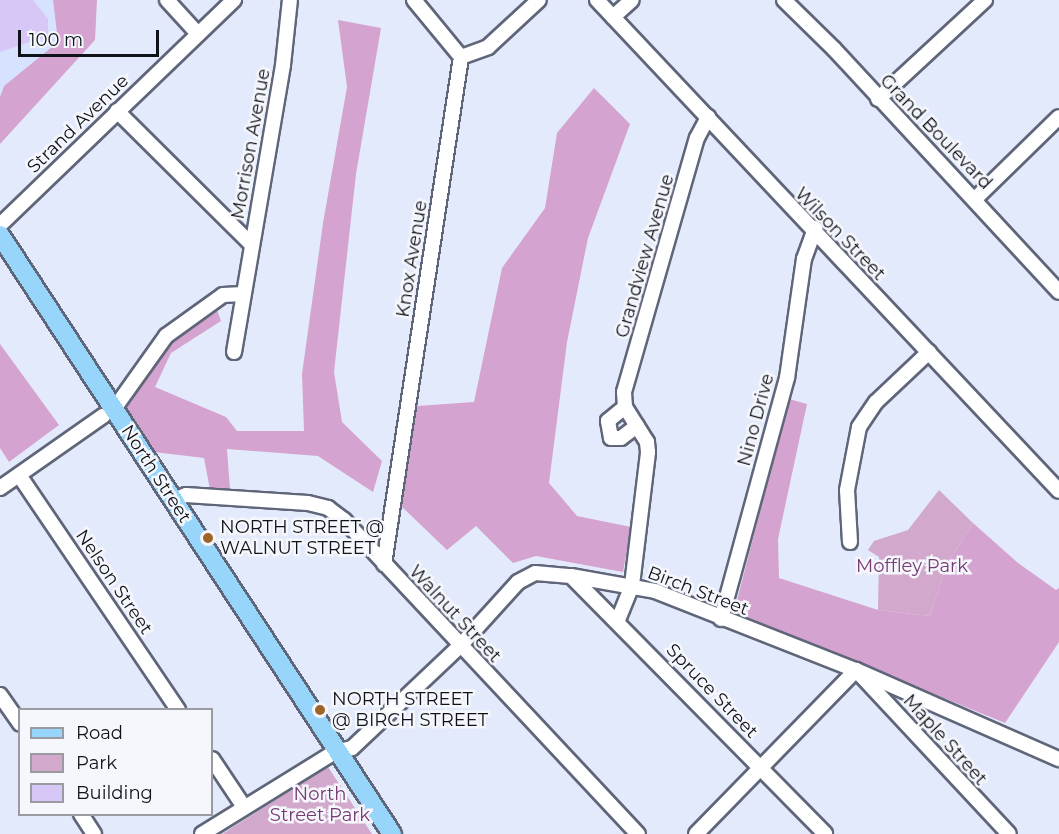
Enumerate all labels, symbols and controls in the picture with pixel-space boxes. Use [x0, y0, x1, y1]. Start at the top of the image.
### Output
scale bar [21, 18, 162, 56]
text: 100 m [29, 29, 83, 51]
street label: Morrison Avenue [227, 67, 275, 221]
street label: Strand Avenue [23, 70, 133, 178]
street label: Grand Boulevard [876, 70, 996, 194]
street label: Grandview Avenue [611, 172, 679, 340]
street label: Wilson Street [790, 183, 890, 285]
street label: Knox Avenue [392, 199, 432, 319]
street label: Nino Drive [733, 371, 779, 469]
street label: North Street [116, 421, 196, 527]
place label: NORTH STREET @ WALNUT STREET [220, 517, 384, 560]
street label: Nelson Street [71, 526, 157, 638]
marker: NORTH STREET @ WALNUT STREET [201, 531, 215, 545]
park label: Moffley Park [856, 555, 968, 577]
street label: Walnut Street [404, 561, 506, 667]
street label: Birch Street [644, 562, 752, 620]
street label: Spruce Street [662, 639, 762, 743]
place label: NORTH STREET @ BIRCH STREET [332, 689, 488, 732]
street label: Maple Street [899, 690, 991, 790]
marker: NORTH STREET @ BIRCH STREET [313, 703, 327, 717]
legend [18, 708, 213, 816]
text: Road [76, 722, 123, 744]
text: Park [76, 752, 117, 774]
text: Building [76, 782, 153, 804]
park label: North Street Park [270, 784, 370, 826]

